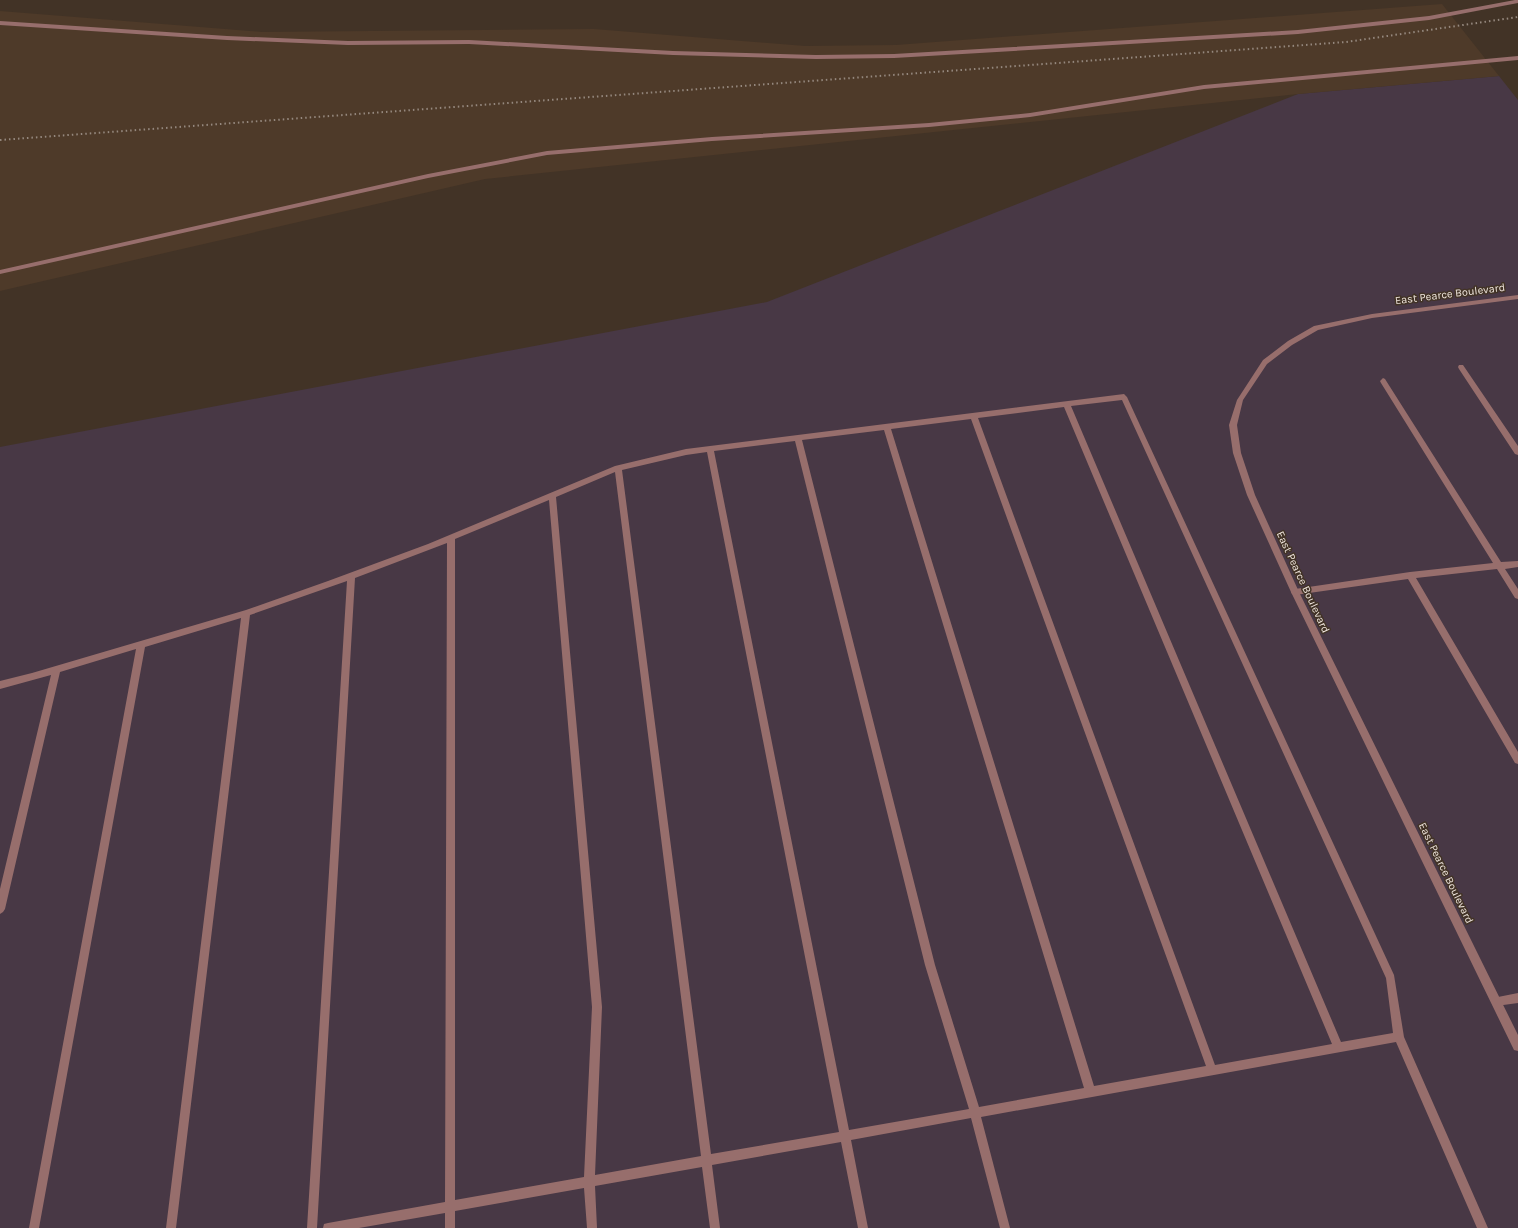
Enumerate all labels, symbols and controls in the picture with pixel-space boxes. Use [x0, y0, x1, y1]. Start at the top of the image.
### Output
street label: East Pearce Boulevard [1394, 281, 1506, 307]
street label: East Pearce Boulevard [1274, 529, 1332, 635]
street label: East Pearce Boulevard [1416, 820, 1476, 926]

